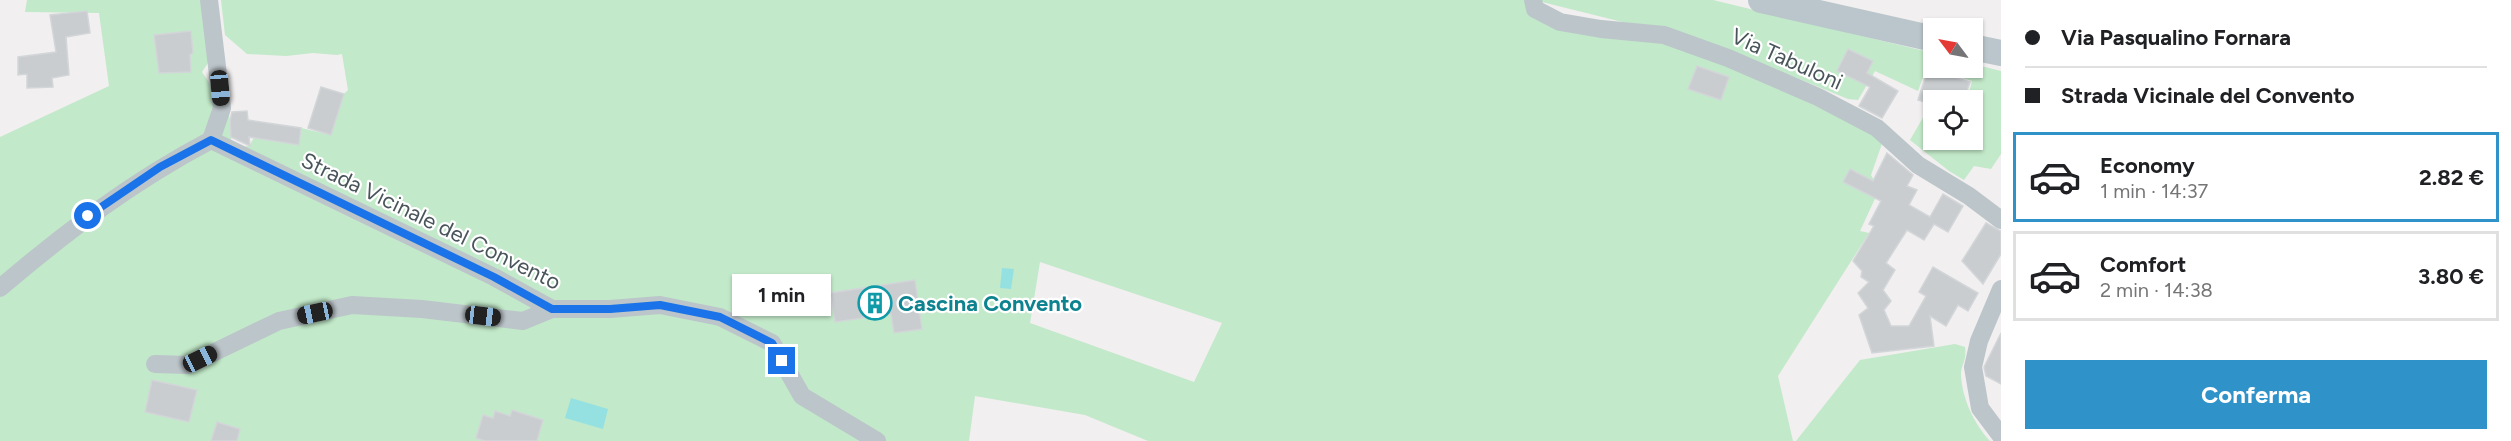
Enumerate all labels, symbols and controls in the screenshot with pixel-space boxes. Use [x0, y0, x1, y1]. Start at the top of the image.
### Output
north arrow [1923, 18, 1983, 78]
map controls [1923, 18, 1983, 150]
street label: Via Tabuloni [1727, 22, 1847, 96]
text: Via Pasqualino Fornara [2061, 24, 2291, 51]
car [209, 69, 231, 107]
text: Strada Vicinale del Convento [2061, 82, 2355, 109]
button: locate [1923, 90, 1983, 150]
street label: Strada Vicinale del Convento [297, 146, 565, 296]
icon: car [2028, 150, 2082, 204]
text: Economy [2100, 152, 2195, 179]
text: 2.82 € [2419, 164, 2484, 191]
text: 1 min · 14:37 [2100, 179, 2208, 203]
route start [74, 202, 101, 229]
icon: car [2028, 249, 2082, 303]
text: Comfort [2100, 251, 2186, 278]
text: 3.80 € [2418, 263, 2484, 290]
callout: 1 min [732, 274, 832, 316]
text: 2 min · 14:38 [2100, 278, 2213, 302]
text: 1 min [758, 283, 805, 307]
building icon: Cascina Convento [857, 285, 893, 321]
place label: Cascina Convento [898, 290, 1082, 317]
car [296, 300, 334, 326]
car [464, 305, 502, 327]
car [180, 343, 220, 375]
route end [768, 347, 795, 374]
button: Conferma [2025, 360, 2487, 429]

